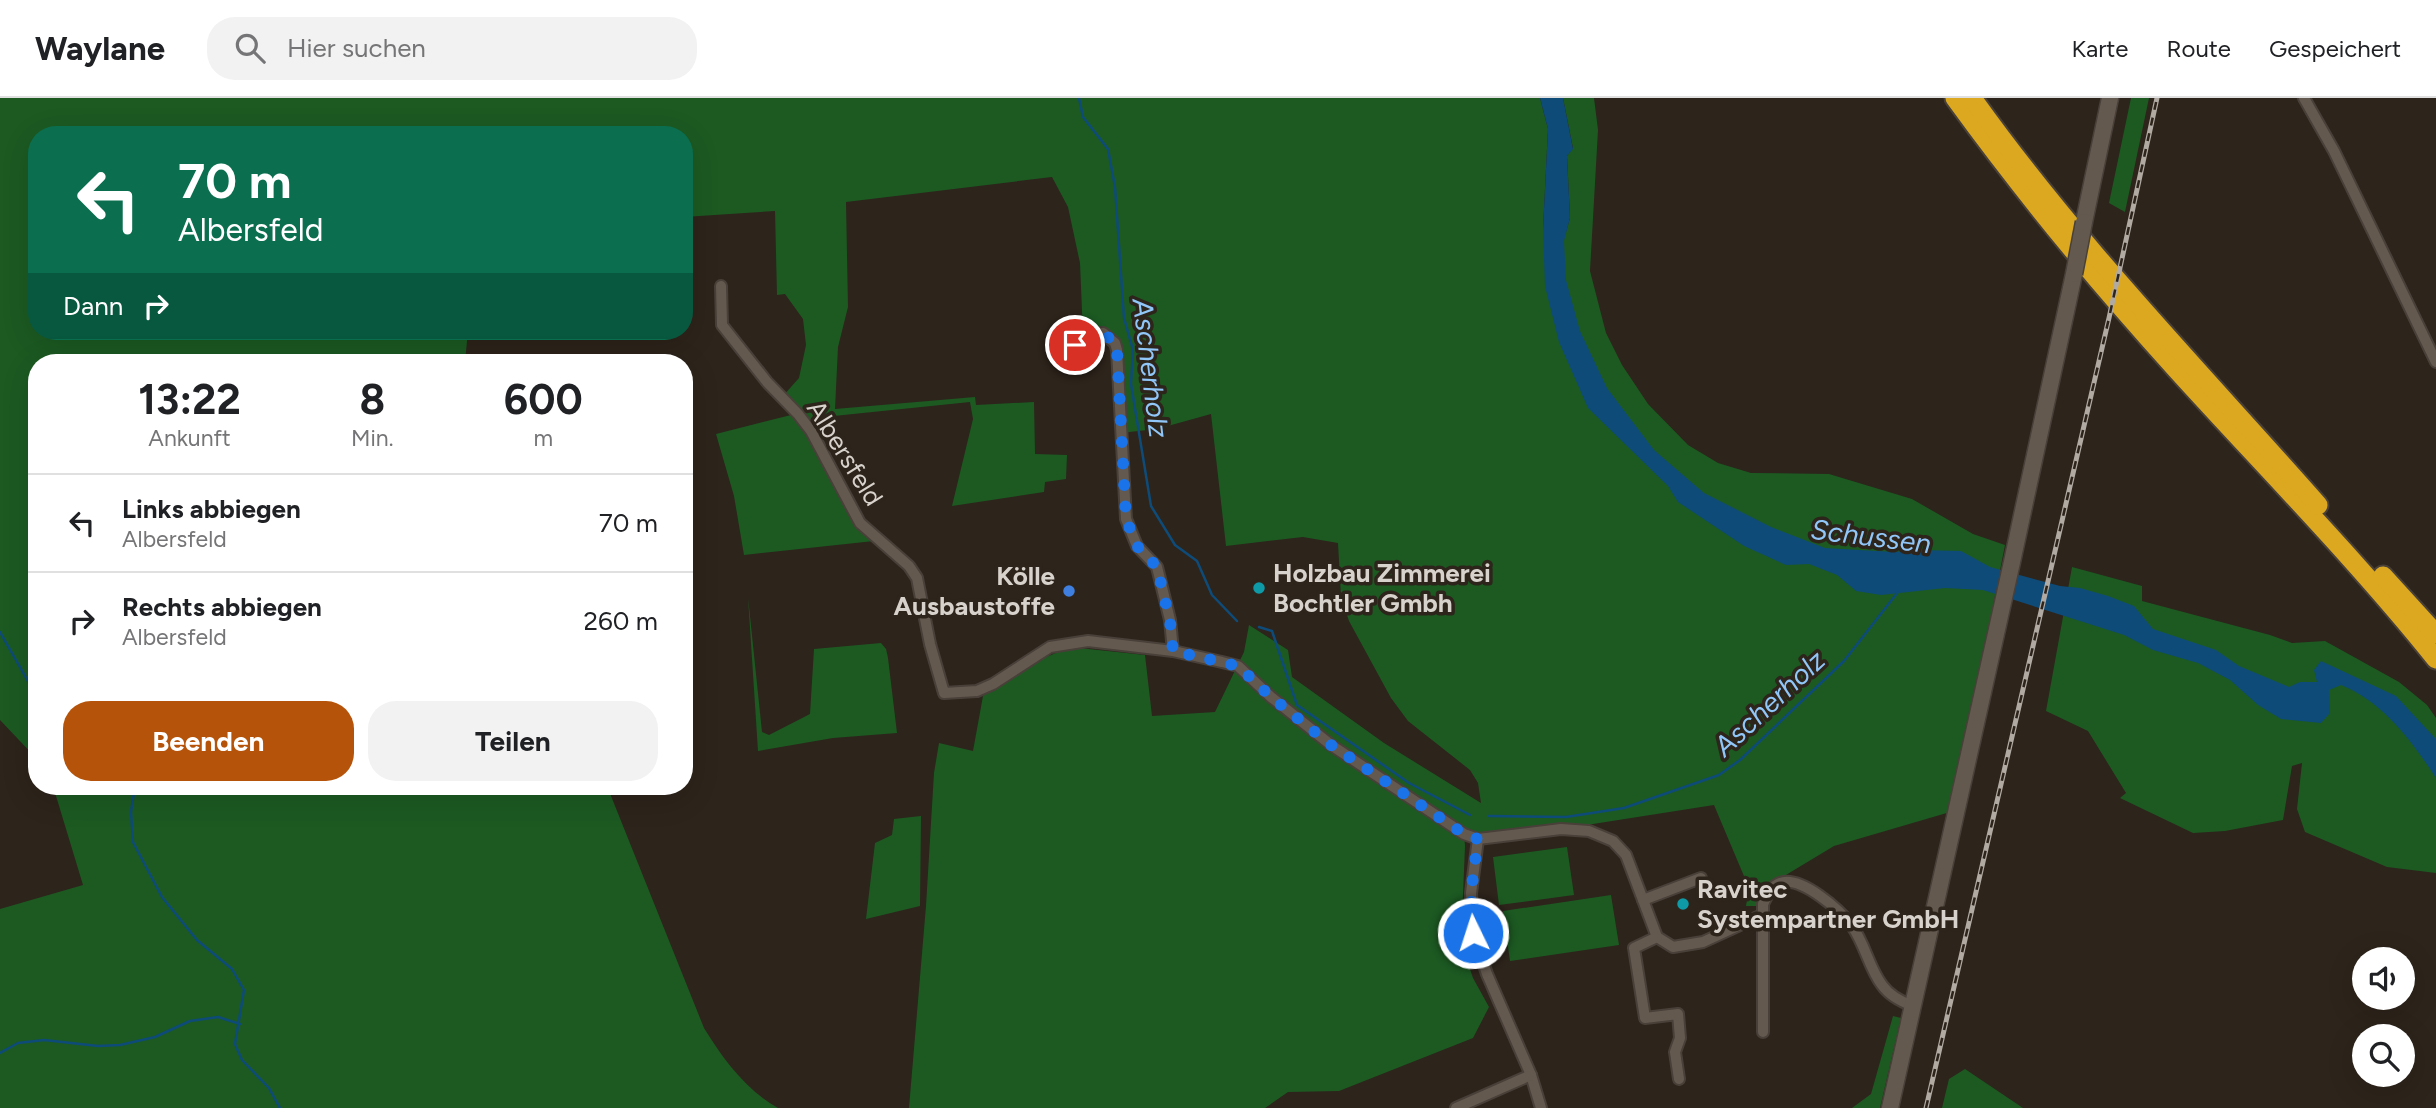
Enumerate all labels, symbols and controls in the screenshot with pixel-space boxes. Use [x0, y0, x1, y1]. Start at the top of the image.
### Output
search box [207, 17, 697, 80]
text: Waylane [35, 29, 165, 68]
icon: search [231, 29, 269, 67]
text: Hier suchen [287, 32, 426, 64]
text: Karte [2072, 34, 2128, 63]
text: Route [2166, 34, 2231, 63]
text: Gespeichert [2269, 34, 2401, 63]
text: 70 m [178, 151, 291, 210]
icon: left [63, 154, 154, 245]
text: Albersfeld [178, 211, 324, 249]
icon: right [137, 287, 175, 325]
text: Dann [63, 290, 123, 322]
water label: Ascherholz [1125, 296, 1176, 440]
pin [1045, 315, 1105, 375]
icon: arrive [1056, 326, 1094, 364]
text: 13:22 [138, 374, 241, 425]
text: 8 [359, 374, 385, 425]
text: 600 [504, 374, 583, 425]
street label: Albersfeld [800, 394, 890, 512]
text: Ankunft [148, 424, 231, 452]
text: Min. [351, 424, 393, 452]
text: m [533, 424, 553, 452]
text: Links abbiegen [122, 493, 301, 525]
icon: left [63, 504, 101, 542]
text: 70 m [599, 507, 658, 539]
water label: Schussen [1809, 512, 1933, 560]
text: Albersfeld [122, 525, 227, 553]
place label: Holzbau Zimmerei Bochtler Gmbh [1273, 557, 1491, 619]
place label: Kölle Ausbaustoffe [893, 560, 1055, 622]
marker: Holzbau Zimmerei Bochtler Gmbh [1251, 580, 1267, 596]
marker: Kölle Ausbaustoffe [1061, 583, 1077, 599]
text: Rechts abbiegen [122, 591, 322, 623]
icon: right [63, 602, 101, 640]
text: 260 m [584, 605, 658, 637]
text: Albersfeld [122, 623, 227, 651]
water label: Ascherholz [1706, 643, 1832, 764]
button: Beenden [63, 701, 354, 781]
button: Teilen [368, 701, 658, 781]
place label: Ravitec Systempartner GmbH [1697, 873, 1959, 935]
position arrow [1436, 896, 1510, 970]
marker: Ravitec Systempartner GmbH [1675, 896, 1691, 912]
map controls [2352, 947, 2415, 1087]
button: sound [2352, 947, 2415, 1010]
button: search [2352, 1024, 2415, 1087]

